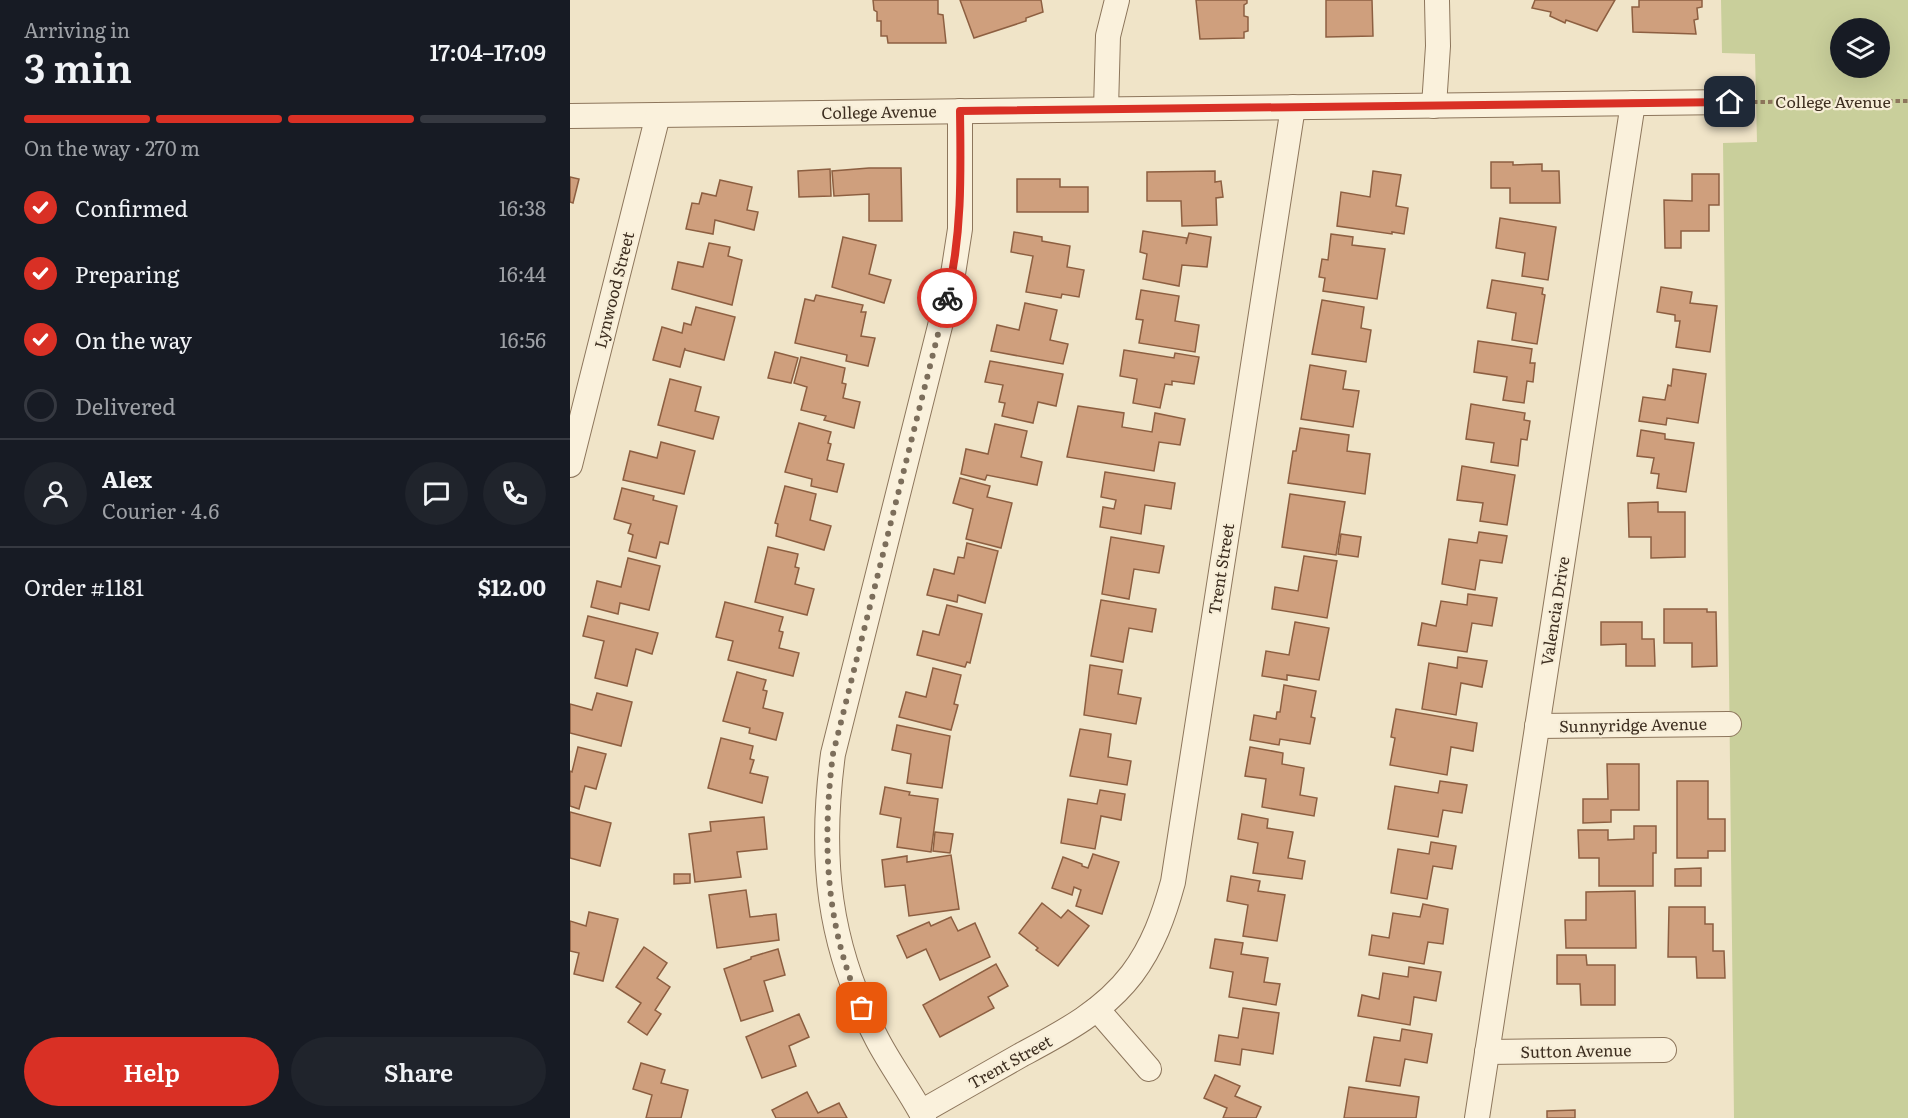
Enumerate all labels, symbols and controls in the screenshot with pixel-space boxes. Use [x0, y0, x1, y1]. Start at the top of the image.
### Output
text: Arriving in [24, 14, 130, 44]
map controls [1830, 18, 1890, 78]
button: layers [1830, 18, 1890, 78]
text: 17:04–17:09 [430, 35, 546, 68]
text: 3 min [24, 37, 132, 95]
pin [1704, 76, 1755, 127]
icon: home [1713, 85, 1746, 118]
street label: College Avenue [1775, 89, 1891, 113]
street label: College Avenue [821, 98, 937, 124]
text: On the way · 270 m [24, 132, 200, 162]
icon: check [24, 191, 57, 224]
text: Confirmed [75, 191, 188, 224]
text: 16:38 [499, 192, 546, 222]
street label: Lynwood Street [587, 228, 639, 351]
icon: check [24, 257, 57, 290]
text: Preparing [75, 257, 179, 290]
text: 16:44 [499, 258, 546, 288]
courier [917, 268, 977, 328]
icon: bike [931, 282, 964, 315]
icon: check [24, 323, 57, 356]
text: On the way [75, 323, 192, 356]
text: 16:56 [500, 324, 546, 354]
text: Delivered [75, 389, 176, 422]
button: person [24, 462, 87, 525]
text: Alex [102, 462, 152, 495]
button: chat [405, 462, 468, 525]
button: phone [483, 462, 546, 525]
text: Courier · 4.6 [102, 495, 219, 525]
street label: Trent Street [1201, 521, 1239, 616]
street label: Valencia Drive [1534, 554, 1574, 667]
text: Order #1181 [24, 570, 144, 603]
text: $12.00 [478, 570, 546, 603]
street label: Sunnyridge Avenue [1559, 711, 1707, 737]
pin [836, 982, 887, 1033]
icon: bag [845, 991, 878, 1024]
street label: Trent Street [963, 1028, 1056, 1094]
button: Help [24, 1037, 279, 1106]
button: Share [291, 1037, 546, 1106]
street label: Sutton Avenue [1520, 1037, 1632, 1063]

